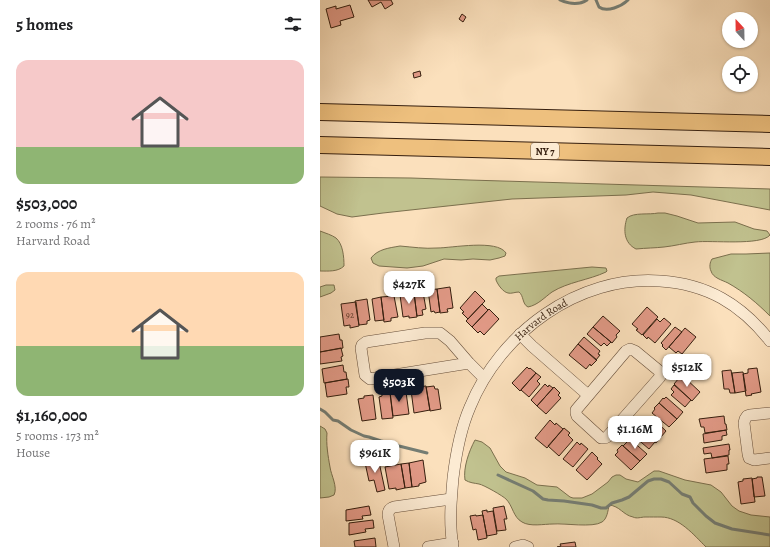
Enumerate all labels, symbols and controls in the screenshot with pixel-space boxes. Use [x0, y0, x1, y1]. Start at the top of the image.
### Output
north arrow [722, 12, 758, 48]
map controls [722, 12, 758, 92]
text: 5 homes [16, 13, 73, 36]
icon: filters [282, 13, 304, 35]
button: locate [722, 56, 758, 92]
icon: home [124, 86, 196, 158]
road number: NY 7 [531, 143, 559, 159]
text: $503,000 [16, 192, 77, 215]
text: 2 rooms · 76 m² [16, 215, 95, 232]
text: Harvard Road [16, 232, 90, 249]
pin: $427K [381, 271, 437, 305]
text: $427K [393, 275, 425, 292]
street label: Harvard Road [511, 295, 570, 344]
icon: home [124, 298, 196, 370]
house number: 92 [346, 309, 355, 321]
pin: $512K [659, 354, 715, 388]
text: $512K [671, 358, 703, 375]
pin: $503K [371, 369, 427, 403]
text: $503K [383, 373, 415, 390]
text: $1,160,000 [16, 404, 87, 427]
pin: $1.16M [602, 416, 668, 450]
text: $1.16M [617, 420, 653, 437]
text: 5 rooms · 173 m² [16, 427, 99, 444]
pin: $961K [347, 440, 403, 474]
text: House [16, 444, 50, 461]
text: $961K [359, 444, 391, 461]

